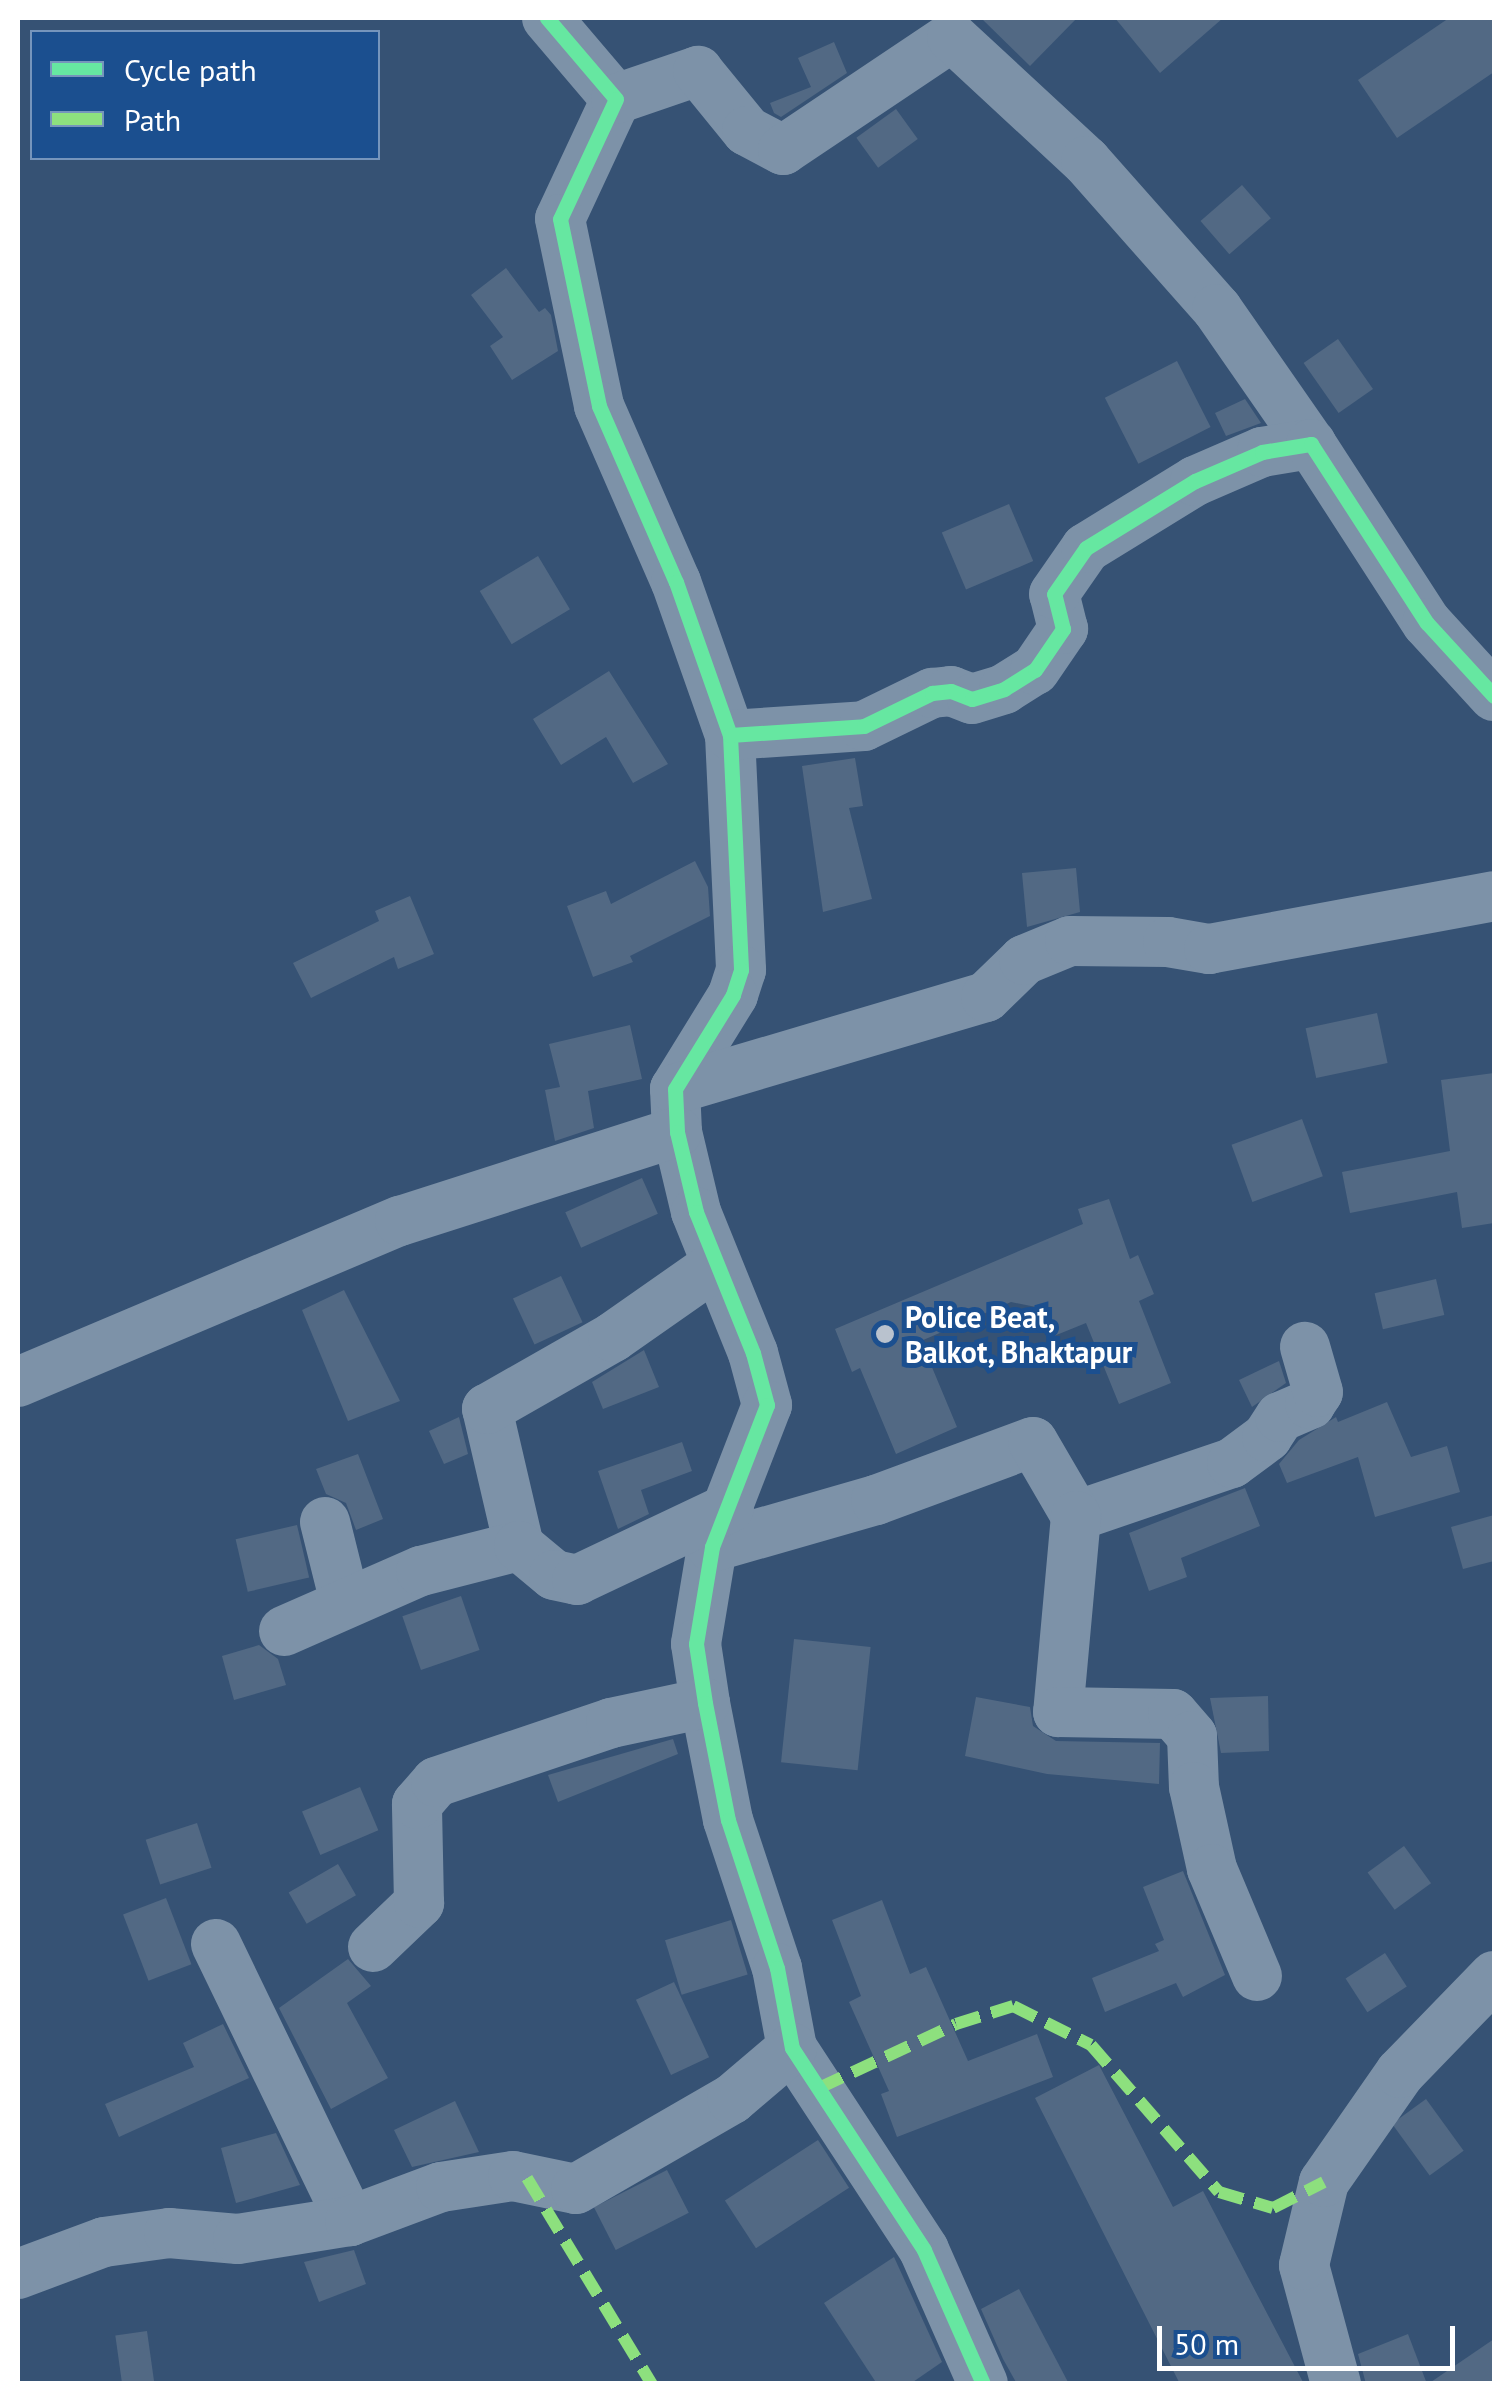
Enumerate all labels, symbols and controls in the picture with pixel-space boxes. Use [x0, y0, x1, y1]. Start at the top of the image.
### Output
legend [30, 30, 380, 160]
text: Cycle path [124, 50, 257, 89]
text: Path [124, 100, 181, 139]
place label: Police Beat, Balkot, Bhaktapur [905, 1299, 1134, 1370]
marker: Police Beat, Balkot, Bhaktapur [874, 1323, 896, 1345]
scale bar [1162, 2306, 1460, 2368]
text: 50 m [1174, 2324, 1239, 2363]

